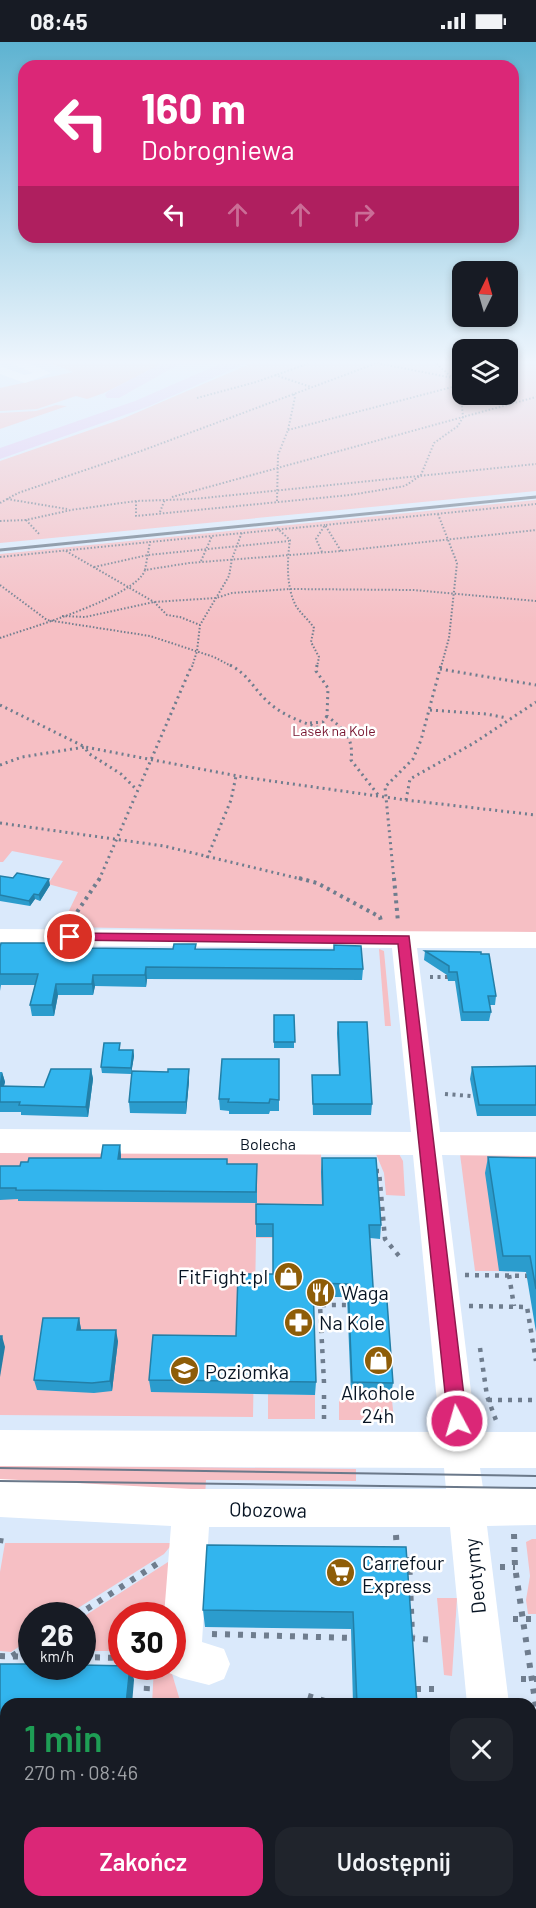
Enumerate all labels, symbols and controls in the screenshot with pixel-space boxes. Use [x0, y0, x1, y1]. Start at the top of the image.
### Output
text: 08:45 [30, 8, 88, 34]
text: 160 m [141, 82, 246, 132]
icon: left [42, 84, 120, 162]
text: Dobrogniewa [141, 133, 294, 165]
icon: left [158, 198, 191, 231]
icon: ahead [221, 198, 254, 231]
icon: ahead [284, 198, 317, 231]
icon: right [347, 198, 380, 231]
north arrow [452, 261, 518, 327]
map controls [452, 261, 518, 405]
button: layers [452, 339, 518, 405]
park label: Lasek na Kole [292, 722, 376, 739]
pin [44, 911, 95, 962]
icon: arrive [53, 920, 86, 953]
street label: Bolecha [240, 1134, 296, 1153]
shop icon: FitFight.pl [273, 1260, 305, 1292]
place label: FitFight.pl [178, 1264, 268, 1288]
restaurant icon: Waga [304, 1276, 336, 1308]
place label: Waga [341, 1280, 389, 1304]
pharmacy icon: Na Kole [282, 1306, 314, 1338]
place label: Na Kole [319, 1310, 385, 1334]
shop icon: Alkohole 24h [362, 1345, 394, 1377]
school or university icon: Poziomka [168, 1355, 200, 1387]
place label: Poziomka [205, 1359, 289, 1383]
place label: Alkohole 24h [341, 1380, 415, 1427]
position arrow [425, 1389, 489, 1453]
street label: Obozowa [229, 1496, 307, 1522]
street label: Deotymy [458, 1537, 490, 1615]
place label: Carrefour Express [362, 1550, 444, 1597]
supermarket icon: Carrefour Express [325, 1557, 357, 1589]
speed limit sign: 30 [108, 1602, 186, 1680]
text: 26 [41, 1616, 73, 1652]
text: km/h [40, 1647, 74, 1665]
text: 1 min [24, 1716, 103, 1759]
button: close [450, 1718, 513, 1781]
text: 270 m · 08:46 [24, 1760, 138, 1784]
button: Zakończ [24, 1827, 263, 1896]
button: Udostępnij [275, 1827, 513, 1896]

